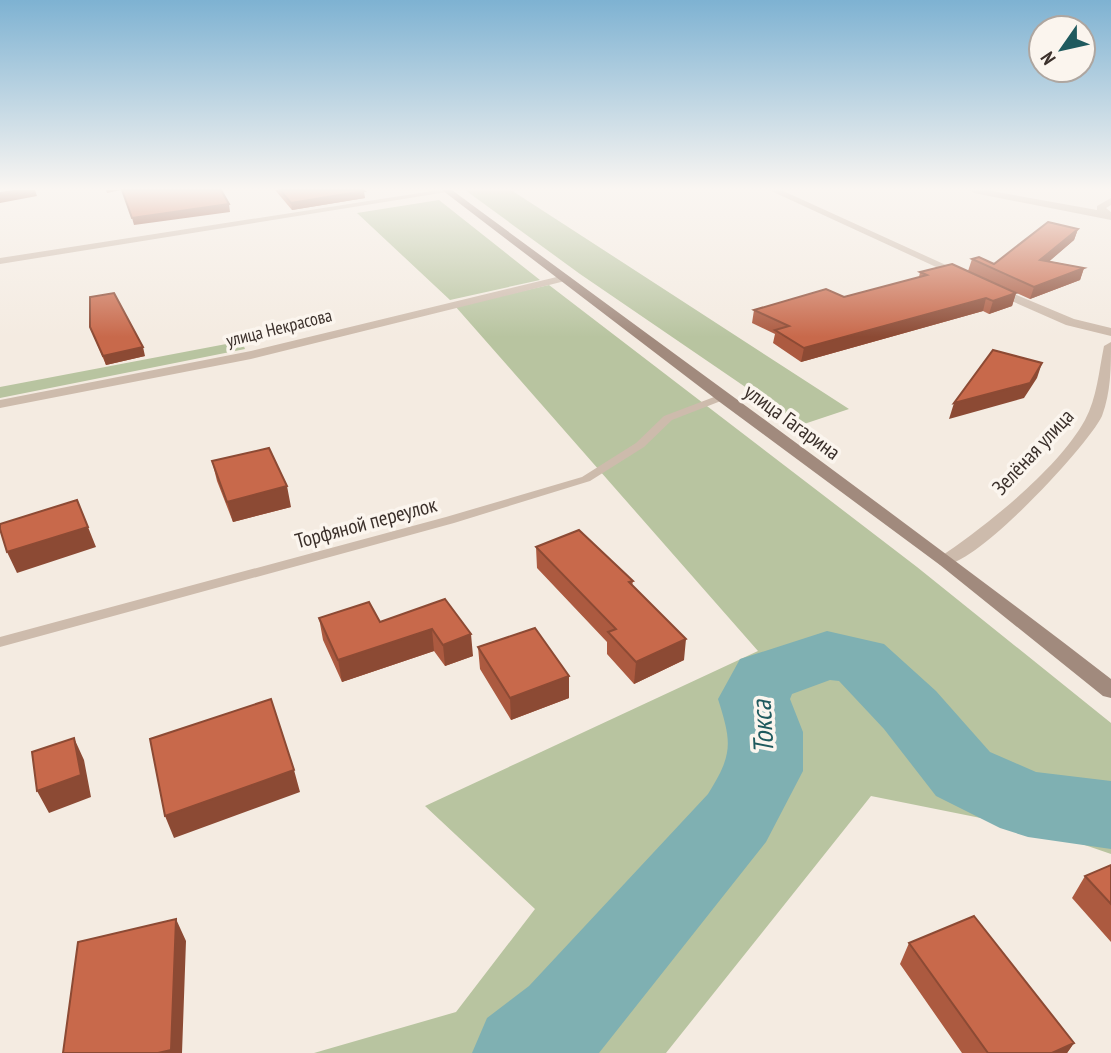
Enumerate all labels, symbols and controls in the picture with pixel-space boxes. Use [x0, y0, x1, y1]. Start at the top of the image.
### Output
north arrow [1027, 14, 1097, 84]
text: N [1035, 48, 1061, 69]
street label: улица Некрасова [224, 303, 334, 352]
street label: улица Гагарина [739, 378, 846, 465]
street label: Зелёная улица [986, 403, 1079, 500]
street label: Торфяной переулок [292, 491, 440, 554]
water label: Токса [742, 698, 781, 755]

